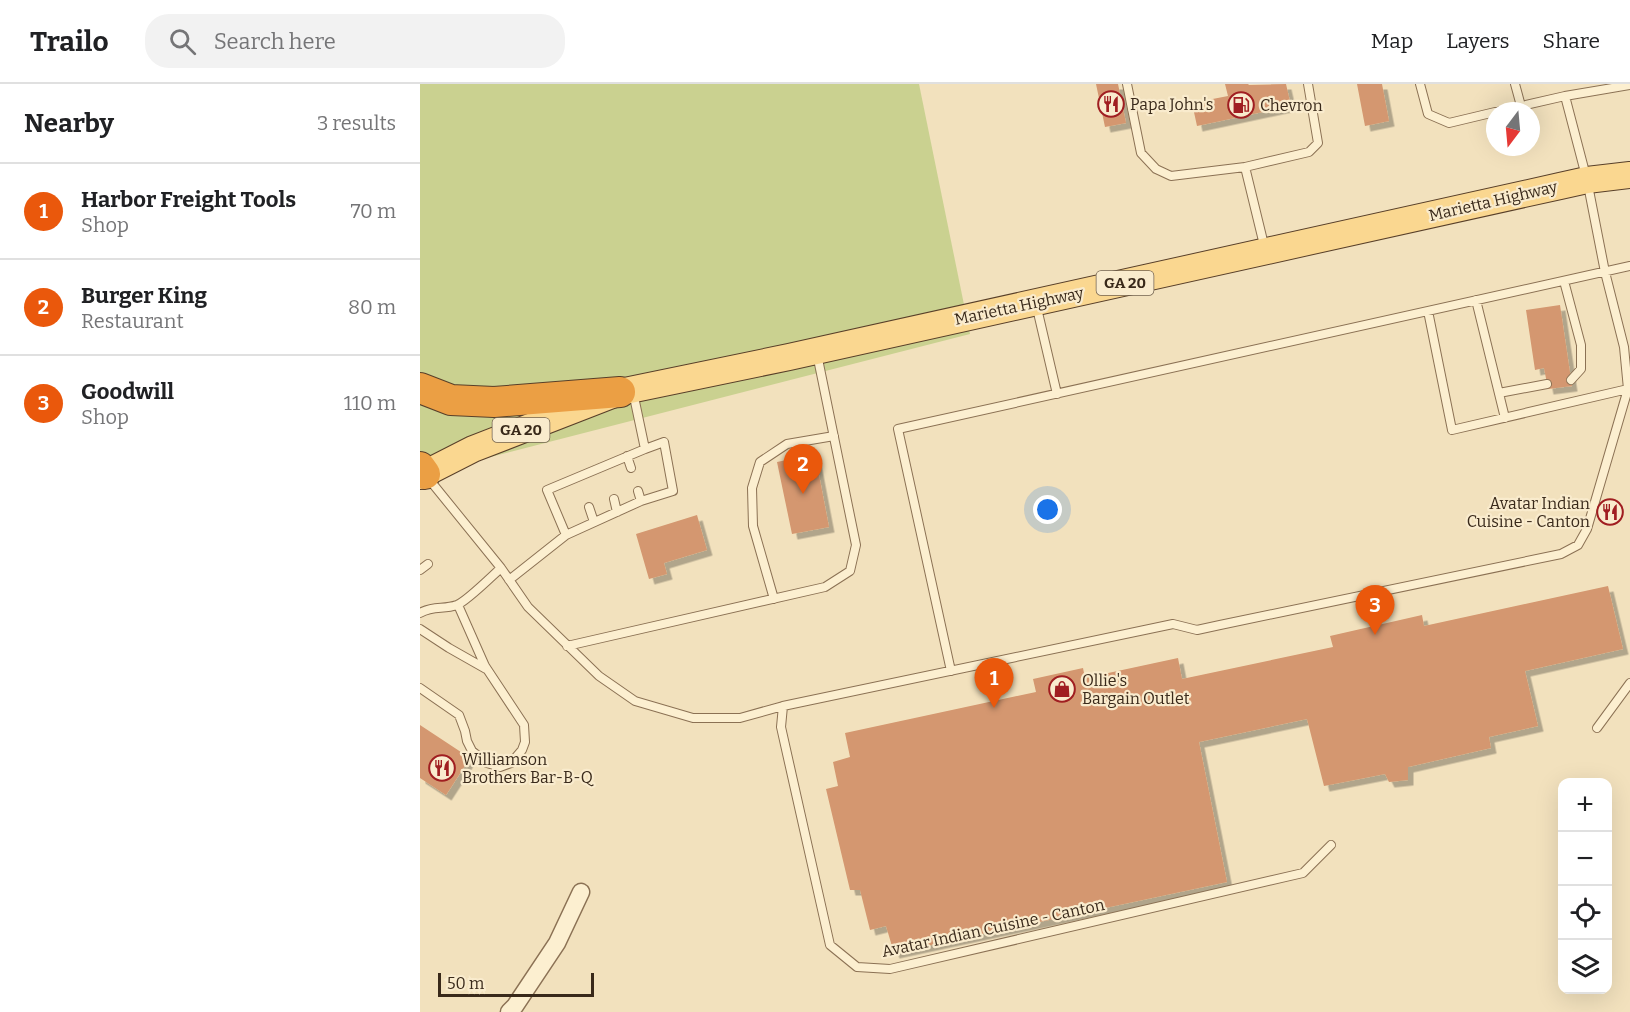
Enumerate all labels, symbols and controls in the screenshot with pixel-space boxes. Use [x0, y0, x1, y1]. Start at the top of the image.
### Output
search box [145, 14, 565, 68]
text: Trailo [30, 25, 109, 58]
icon: search [166, 25, 199, 58]
text: Search here [214, 28, 336, 55]
text: Map [1371, 28, 1413, 54]
text: Layers [1446, 28, 1510, 54]
text: Share [1543, 28, 1600, 54]
restaurant icon: Papa John's [1096, 89, 1126, 119]
fuel station icon: Chevron [1226, 90, 1256, 120]
place label: Papa John's [1130, 95, 1213, 114]
place label: Chevron [1260, 96, 1323, 115]
north arrow [1486, 102, 1540, 156]
text: Nearby [24, 108, 114, 139]
text: 3 results [317, 111, 396, 135]
street label: Marietta Highway [1427, 177, 1560, 225]
text: Harbor Freight Tools [81, 186, 296, 213]
text: 1 [39, 199, 48, 223]
text: 70 m [350, 199, 396, 223]
text: Shop [81, 213, 129, 237]
road number: GA 20 [1096, 271, 1154, 295]
text: Burger King [81, 282, 207, 309]
street label: Marietta Highway [953, 283, 1086, 329]
text: 2 [38, 295, 49, 319]
text: 80 m [348, 295, 396, 319]
text: Restaurant [81, 309, 184, 333]
text: Goodwill [81, 378, 174, 405]
text: 3 [38, 391, 49, 415]
text: 110 m [344, 391, 396, 415]
text: Shop [81, 405, 129, 429]
road number: GA 20 [492, 418, 550, 442]
pin: 2 [784, 444, 823, 494]
place label: Avatar Indian Cuisine - Canton [1467, 494, 1590, 531]
your location [1033, 495, 1062, 524]
restaurant icon: Avatar Indian Cuisine - Canton [1595, 497, 1625, 527]
pin: 3 [1356, 586, 1394, 635]
pin: 1 [974, 658, 1014, 708]
place label: Ollie's Bargain Outlet [1082, 671, 1190, 708]
shop icon: Ollie's Bargain Outlet [1047, 674, 1077, 704]
place label: Williamson Brothers Bar-B-Q [462, 750, 594, 787]
restaurant icon: Williamson Brothers Bar-B-Q [427, 753, 457, 783]
map controls [1558, 778, 1612, 994]
button: + [1558, 778, 1612, 832]
button: − [1558, 832, 1612, 886]
button: locate [1558, 886, 1612, 940]
street label: Avatar Indian Cuisine - Canton [880, 895, 1106, 961]
button: layers [1558, 940, 1612, 994]
scale bar [438, 970, 594, 998]
text: 50 m [447, 974, 484, 993]

